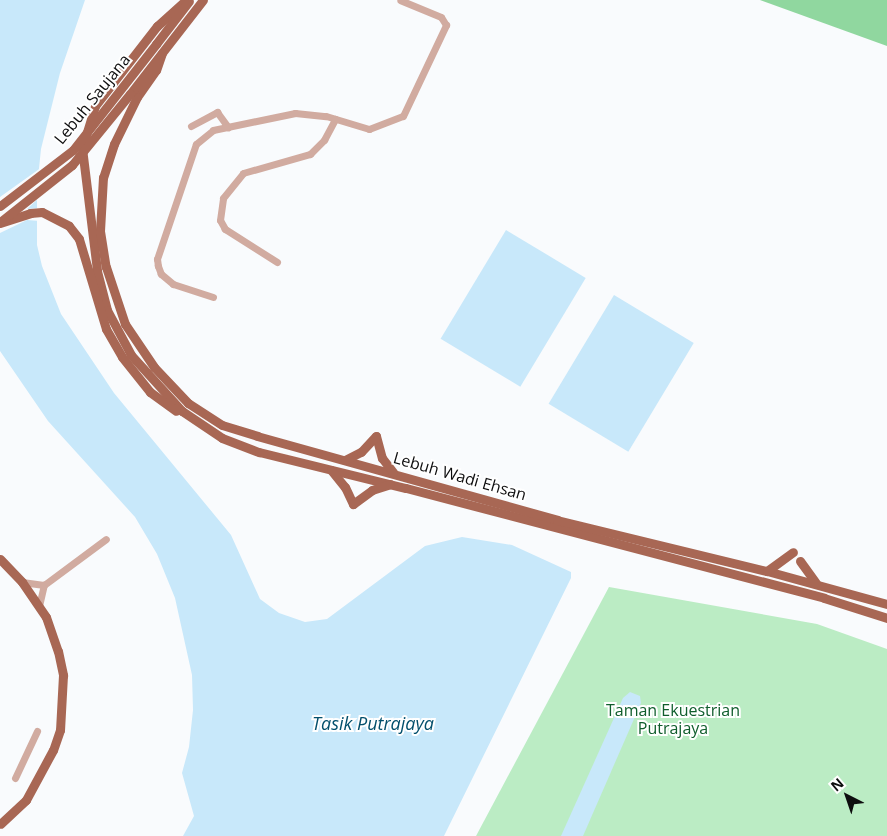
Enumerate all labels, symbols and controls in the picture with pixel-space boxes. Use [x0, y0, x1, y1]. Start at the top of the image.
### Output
street label: Lebuh Saujana [50, 50, 134, 148]
street label: Lebuh Wadi Ehsan [391, 448, 529, 504]
park label: Taman Ekuestrian Putrajaya [606, 700, 740, 738]
water label: Tasik Putrajaya [312, 712, 434, 734]
north arrow [822, 771, 872, 821]
text: N [826, 773, 847, 795]

